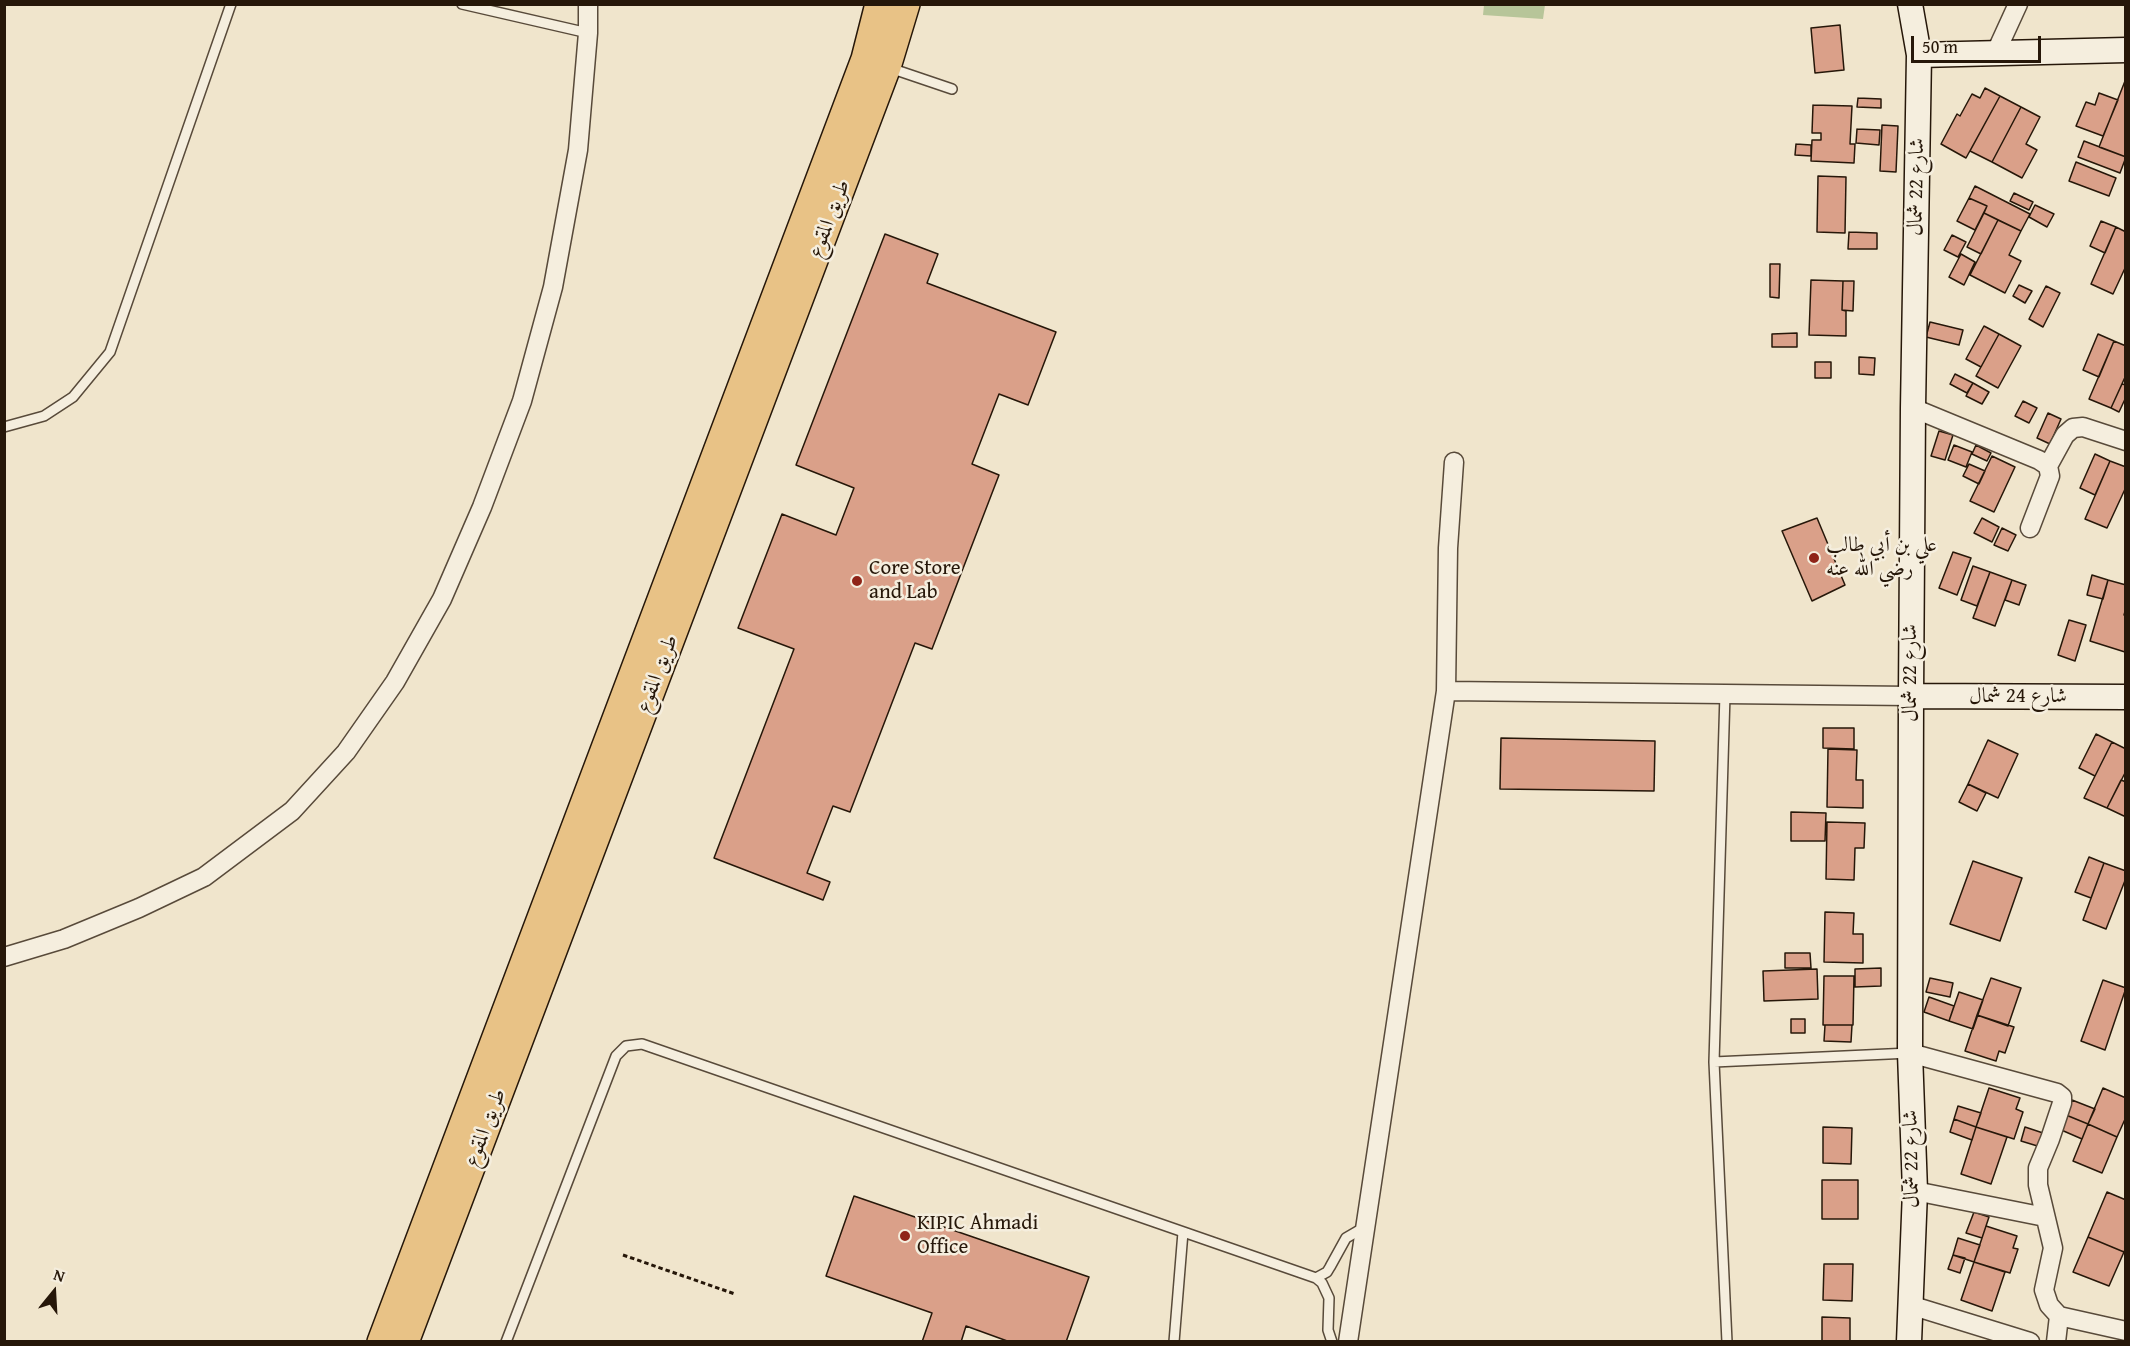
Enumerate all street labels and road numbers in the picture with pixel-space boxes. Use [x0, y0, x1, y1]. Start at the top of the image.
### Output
street label: شارع 22 شمال [1904, 138, 1930, 236]
street label: طريق المقوع [804, 176, 856, 262]
street label: شارع 22 شمال [1898, 624, 1924, 722]
street label: طريق المقوع [632, 631, 684, 717]
street label: شارع 24 شمال [1969, 684, 2067, 710]
street label: طريق المقوع [460, 1085, 512, 1171]
street label: شارع 22 شمال [1899, 1110, 1925, 1208]

